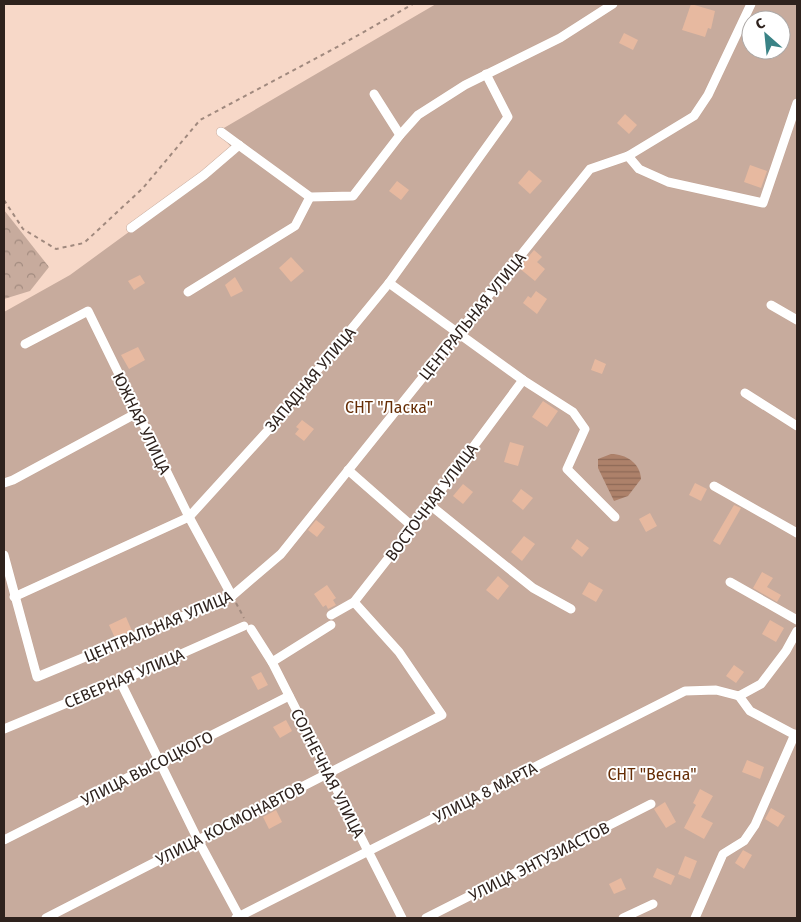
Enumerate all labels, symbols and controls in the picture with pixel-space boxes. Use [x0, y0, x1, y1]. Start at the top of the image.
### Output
north arrow [741, 10, 791, 60]
text: С [753, 14, 768, 33]
street label: ЦЕНТРАЛЬНАЯ УЛИЦА [415, 248, 530, 384]
street label: ЗАПАДНАЯ УЛИЦА [261, 323, 360, 435]
street label: ЮЖНАЯ УЛИЦА [109, 369, 175, 478]
park label: СНТ "Ласка" [345, 398, 433, 417]
street label: ВОСТОЧНАЯ УЛИЦА [381, 439, 482, 565]
street label: ЦЕНТРАЛЬНАЯ УЛИЦА [81, 586, 236, 666]
street label: СЕВЕРНАЯ УЛИЦА [61, 644, 188, 712]
street label: СОЛНЕЧНАЯ УЛИЦА [287, 705, 369, 842]
street label: УЛИЦА ВЫСОЦКОГО [78, 727, 216, 810]
street label: УЛИЦА 8 МАРТА [430, 758, 541, 827]
park label: СНТ "Весна" [607, 765, 697, 784]
street label: УЛИЦА КОСМОНАВТОВ [153, 778, 308, 869]
street label: УЛИЦА ЭНТУЗИАСТОВ [466, 818, 613, 905]

